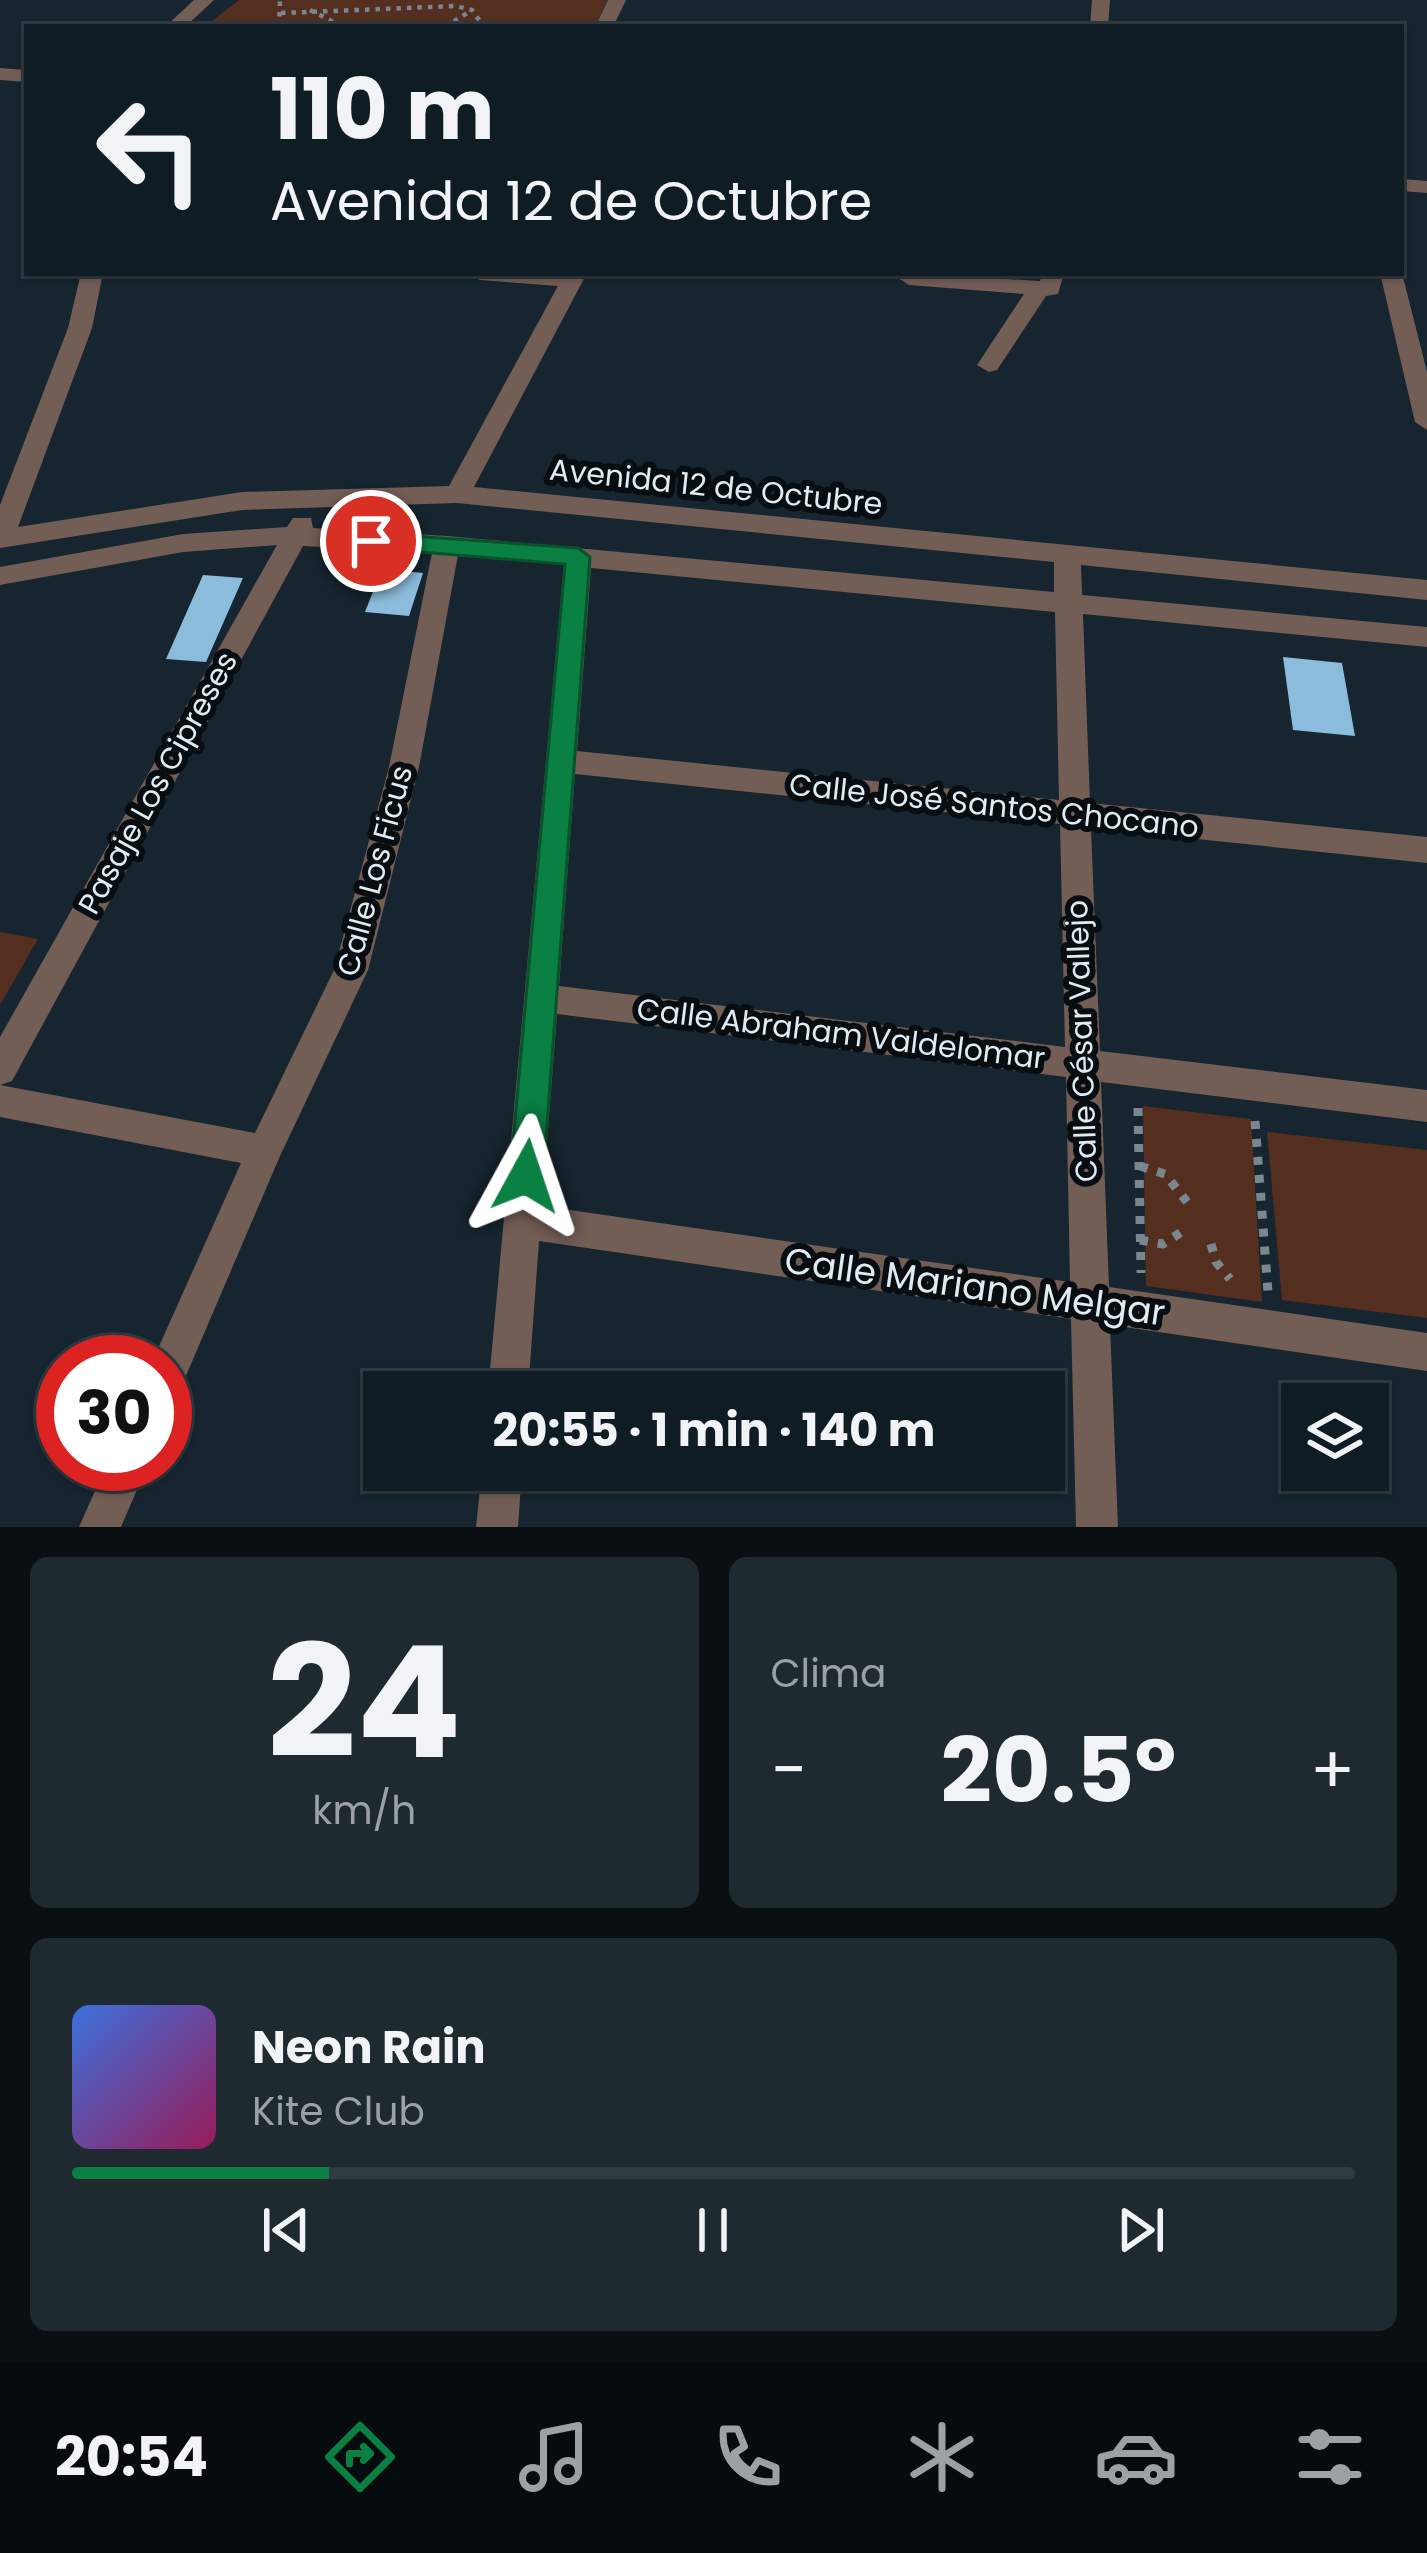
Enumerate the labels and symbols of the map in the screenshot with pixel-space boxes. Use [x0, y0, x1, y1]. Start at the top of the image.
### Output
street label: Avenida 12 de Octubre [547, 448, 885, 525]
pin [320, 490, 422, 592]
street label: Pasaje Los Cipreses [67, 644, 248, 922]
street label: Calle Los Ficus [326, 761, 423, 981]
street label: Calle José Santos Chocano [787, 763, 1201, 848]
street label: Calle César Vallejo [1055, 899, 1108, 1183]
street label: Calle Abraham Valdelomar [634, 987, 1048, 1080]
position arrow [463, 1113, 589, 1239]
street label: Calle Mariano Melgar [781, 1235, 1168, 1338]
speed limit sign: 30 [36, 1335, 192, 1491]

